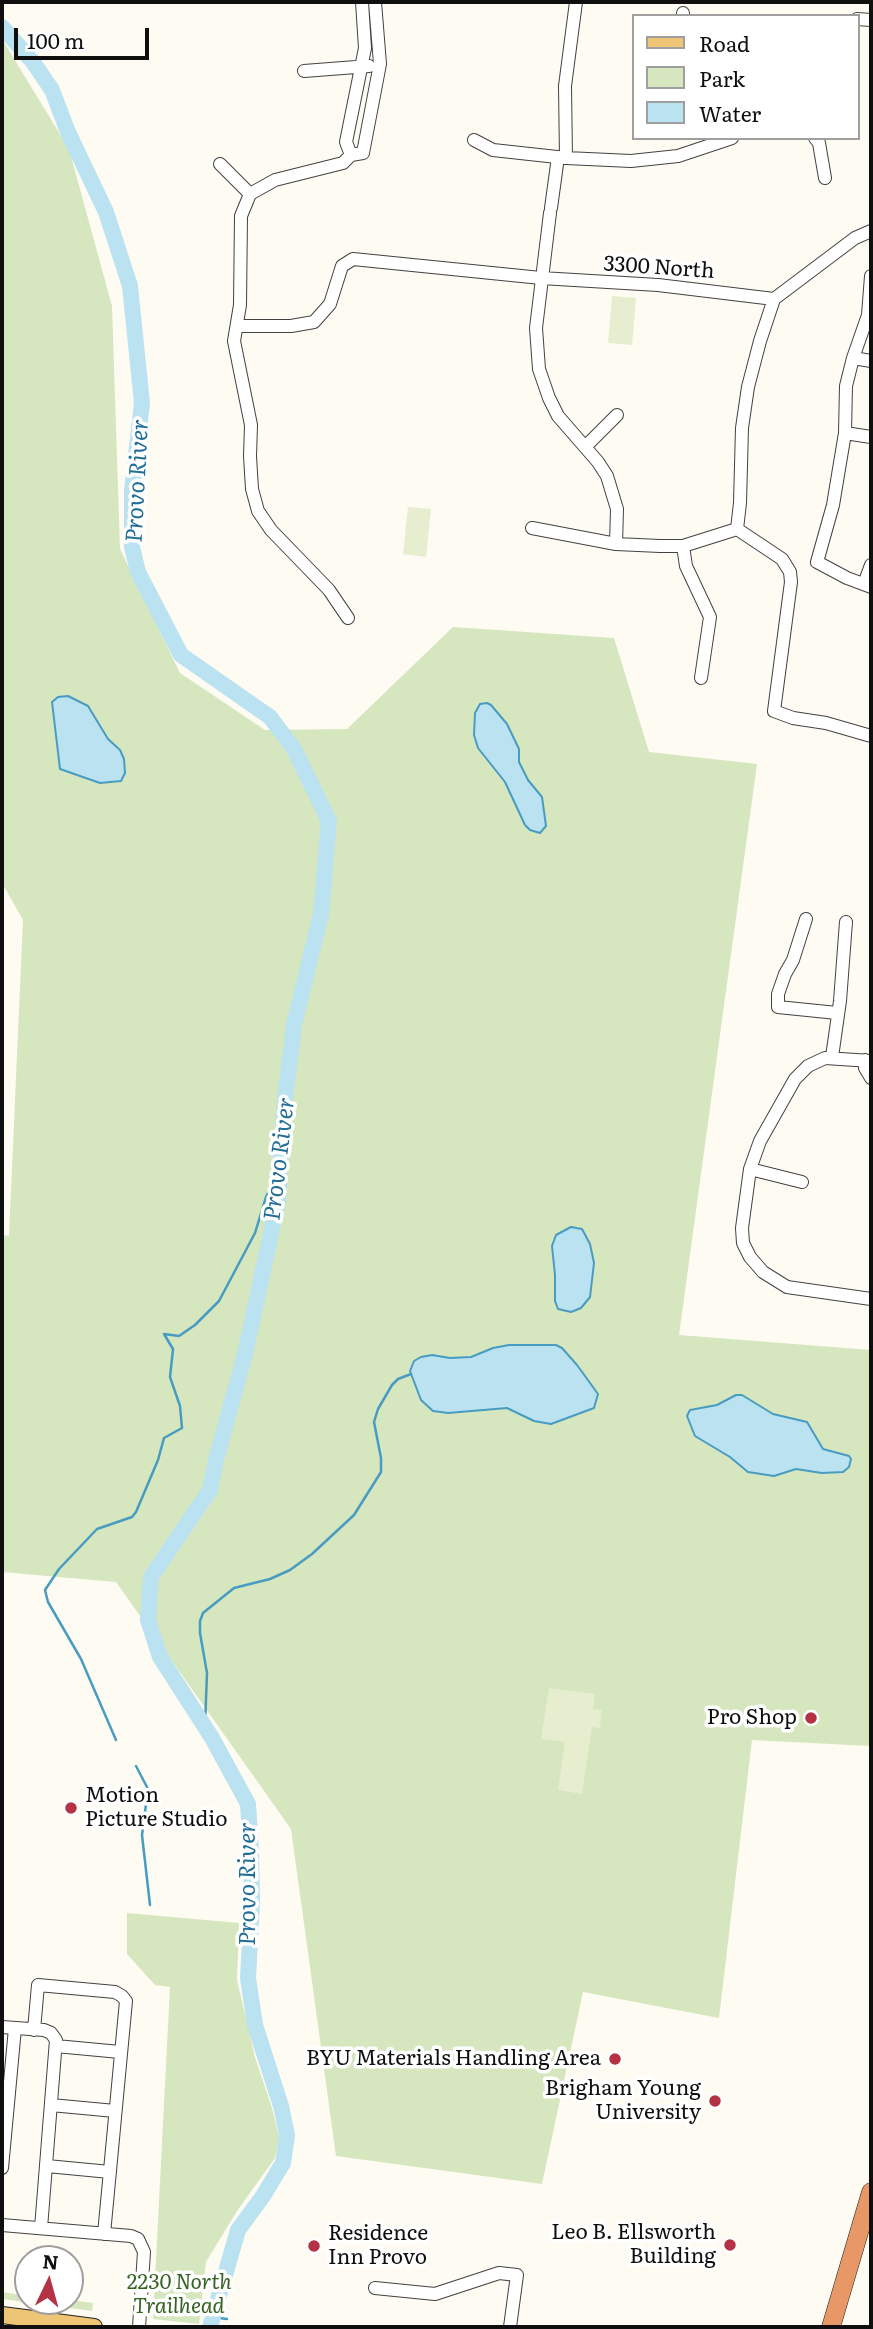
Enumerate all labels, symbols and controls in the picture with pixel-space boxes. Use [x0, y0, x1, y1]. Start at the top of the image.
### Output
scale bar [18, 14, 152, 58]
legend [632, 14, 859, 140]
text: 100 m [27, 24, 84, 55]
text: Road [699, 27, 750, 58]
text: Park [699, 62, 745, 93]
text: Water [699, 97, 761, 128]
street label: 3300 North [603, 252, 715, 284]
water label: Provo River [121, 419, 155, 543]
water label: Provo River [259, 1096, 301, 1222]
place label: Pro Shop [707, 1705, 797, 1731]
marker: Pro Shop [803, 1710, 819, 1726]
place label: Motion Picture Studio [85, 1783, 228, 1833]
marker: Motion Picture Studio [63, 1800, 79, 1816]
water label: Provo River [234, 1822, 262, 1946]
place label: BYU Materials Handling Area [306, 2046, 601, 2072]
marker: BYU Materials Handling Area [607, 2051, 623, 2067]
place label: Brigham Young University [545, 2076, 701, 2126]
marker: Brigham Young University [707, 2093, 723, 2109]
place label: Leo B. Ellsworth Building [551, 2220, 716, 2270]
place label: Residence Inn Provo [328, 2221, 428, 2271]
marker: Leo B. Ellsworth Building [722, 2237, 738, 2253]
marker: Residence Inn Provo [306, 2238, 322, 2254]
north arrow [14, 2245, 84, 2315]
text: N [41, 2246, 60, 2276]
park label: 2230 North Trailhead [127, 2270, 231, 2320]

